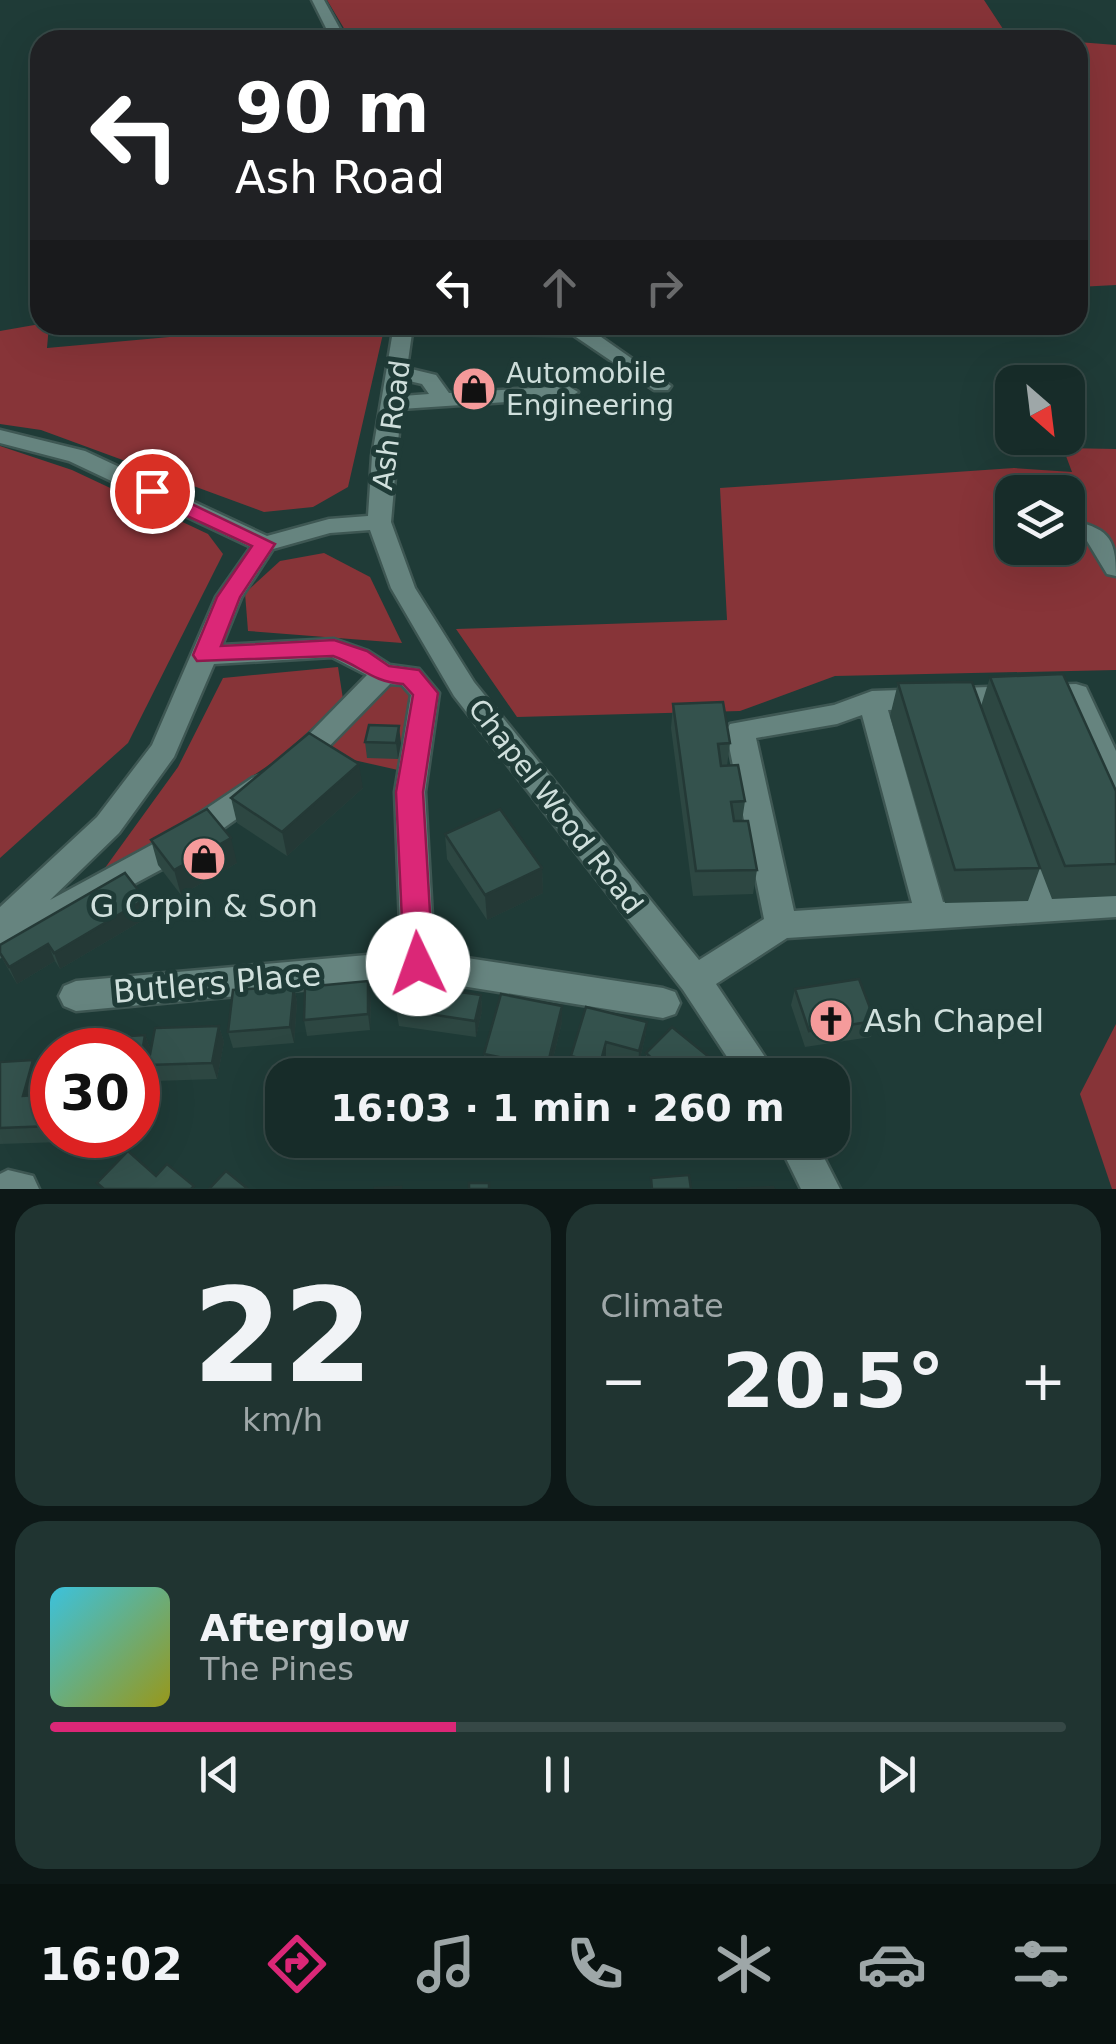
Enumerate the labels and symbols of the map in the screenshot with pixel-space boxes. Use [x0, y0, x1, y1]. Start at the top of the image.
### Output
place label: Automobile Engineering [506, 357, 674, 422]
street label: Ash Road [366, 358, 417, 492]
north arrow [995, 365, 1085, 455]
shop icon: Automobile Engineering [451, 366, 497, 412]
pin [110, 449, 195, 534]
street label: Chapel Wood Road [462, 692, 650, 920]
shop icon: G Orpin & Son [181, 836, 227, 882]
place label: G Orpin & Son [90, 887, 318, 925]
position arrow [366, 912, 470, 1016]
street label: Butlers Place [112, 955, 322, 1011]
church icon: Ash Chapel [808, 998, 854, 1044]
place label: Ash Chapel [864, 1002, 1044, 1040]
speed limit sign: 30 [30, 1028, 160, 1158]

